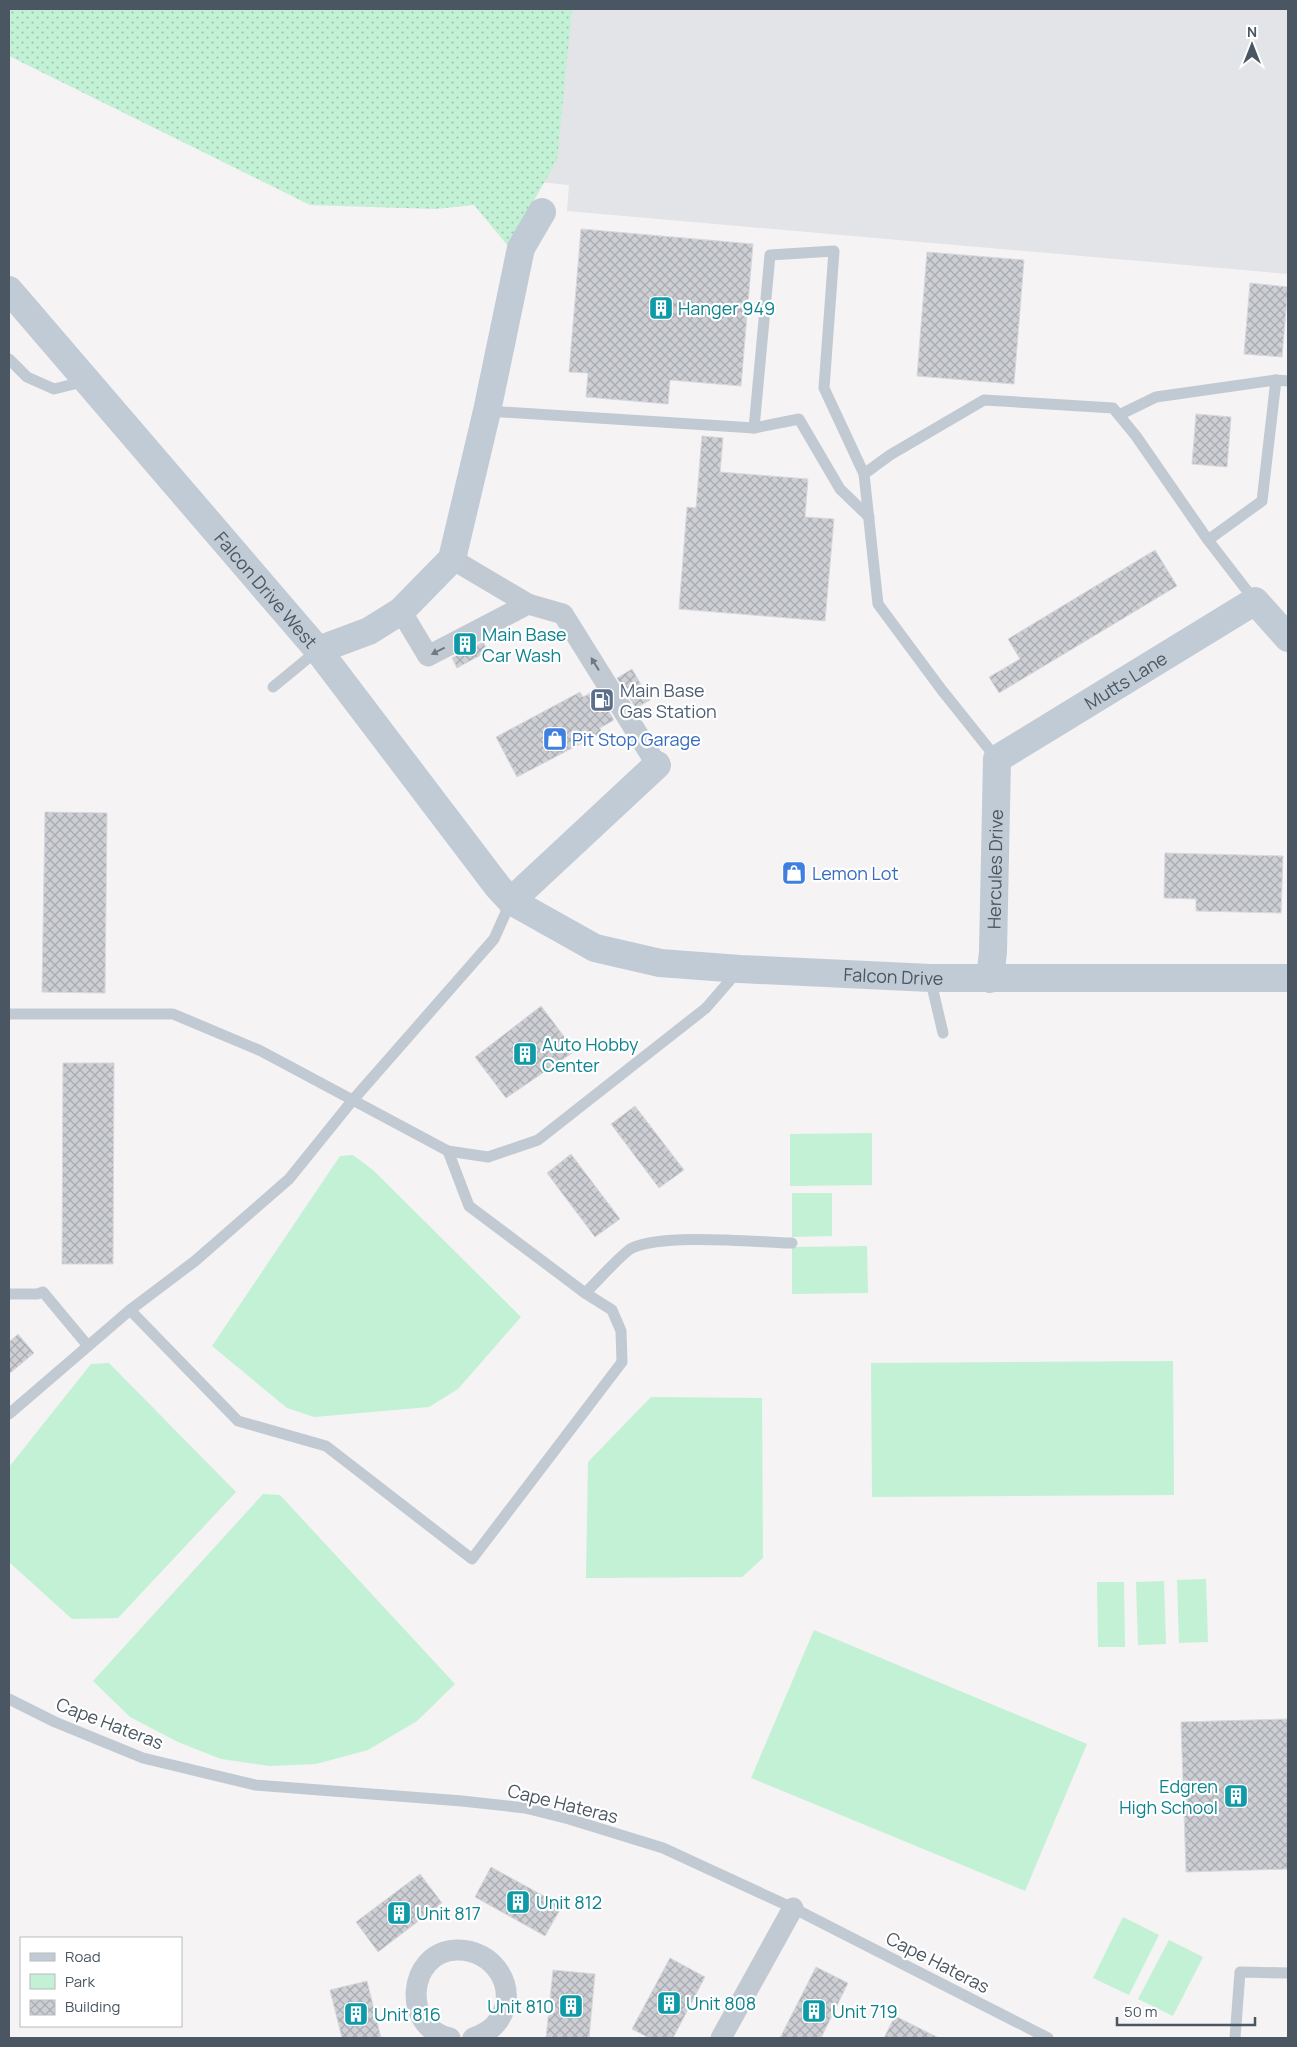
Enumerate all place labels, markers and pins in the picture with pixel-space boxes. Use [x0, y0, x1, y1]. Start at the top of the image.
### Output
building icon: Hanger 949 [648, 295, 674, 321]
place label: Hanger 949 [678, 296, 775, 320]
place label: Main Base Car Wash [482, 622, 567, 667]
building icon: Main Base Car Wash [452, 631, 478, 657]
place label: Main Base Gas Station [620, 678, 717, 723]
fuel station icon: Main Base Gas Station [589, 687, 615, 713]
shop icon: Pit Stop Garage [542, 726, 568, 752]
place label: Pit Stop Garage [572, 727, 701, 751]
shop icon: Lemon Lot [781, 860, 807, 886]
place label: Lemon Lot [812, 861, 899, 885]
place label: Auto Hobby Center [542, 1032, 639, 1077]
building icon: Auto Hobby Center [512, 1041, 538, 1067]
place label: Edgren High School [1119, 1774, 1218, 1819]
building icon: Edgren High School [1223, 1783, 1249, 1809]
building icon: Unit 812 [505, 1889, 531, 1915]
place label: Unit 812 [536, 1890, 602, 1914]
building icon: Unit 817 [386, 1900, 412, 1926]
place label: Unit 817 [416, 1901, 481, 1925]
building icon: Unit 808 [656, 1990, 682, 2016]
place label: Unit 808 [686, 1991, 756, 2015]
building icon: Unit 810 [558, 1993, 584, 2019]
place label: Unit 810 [487, 1994, 554, 2018]
building icon: Unit 719 [801, 1998, 827, 2024]
place label: Unit 719 [832, 1999, 898, 2023]
building icon: Unit 816 [343, 2001, 369, 2027]
place label: Unit 816 [374, 2002, 441, 2026]

